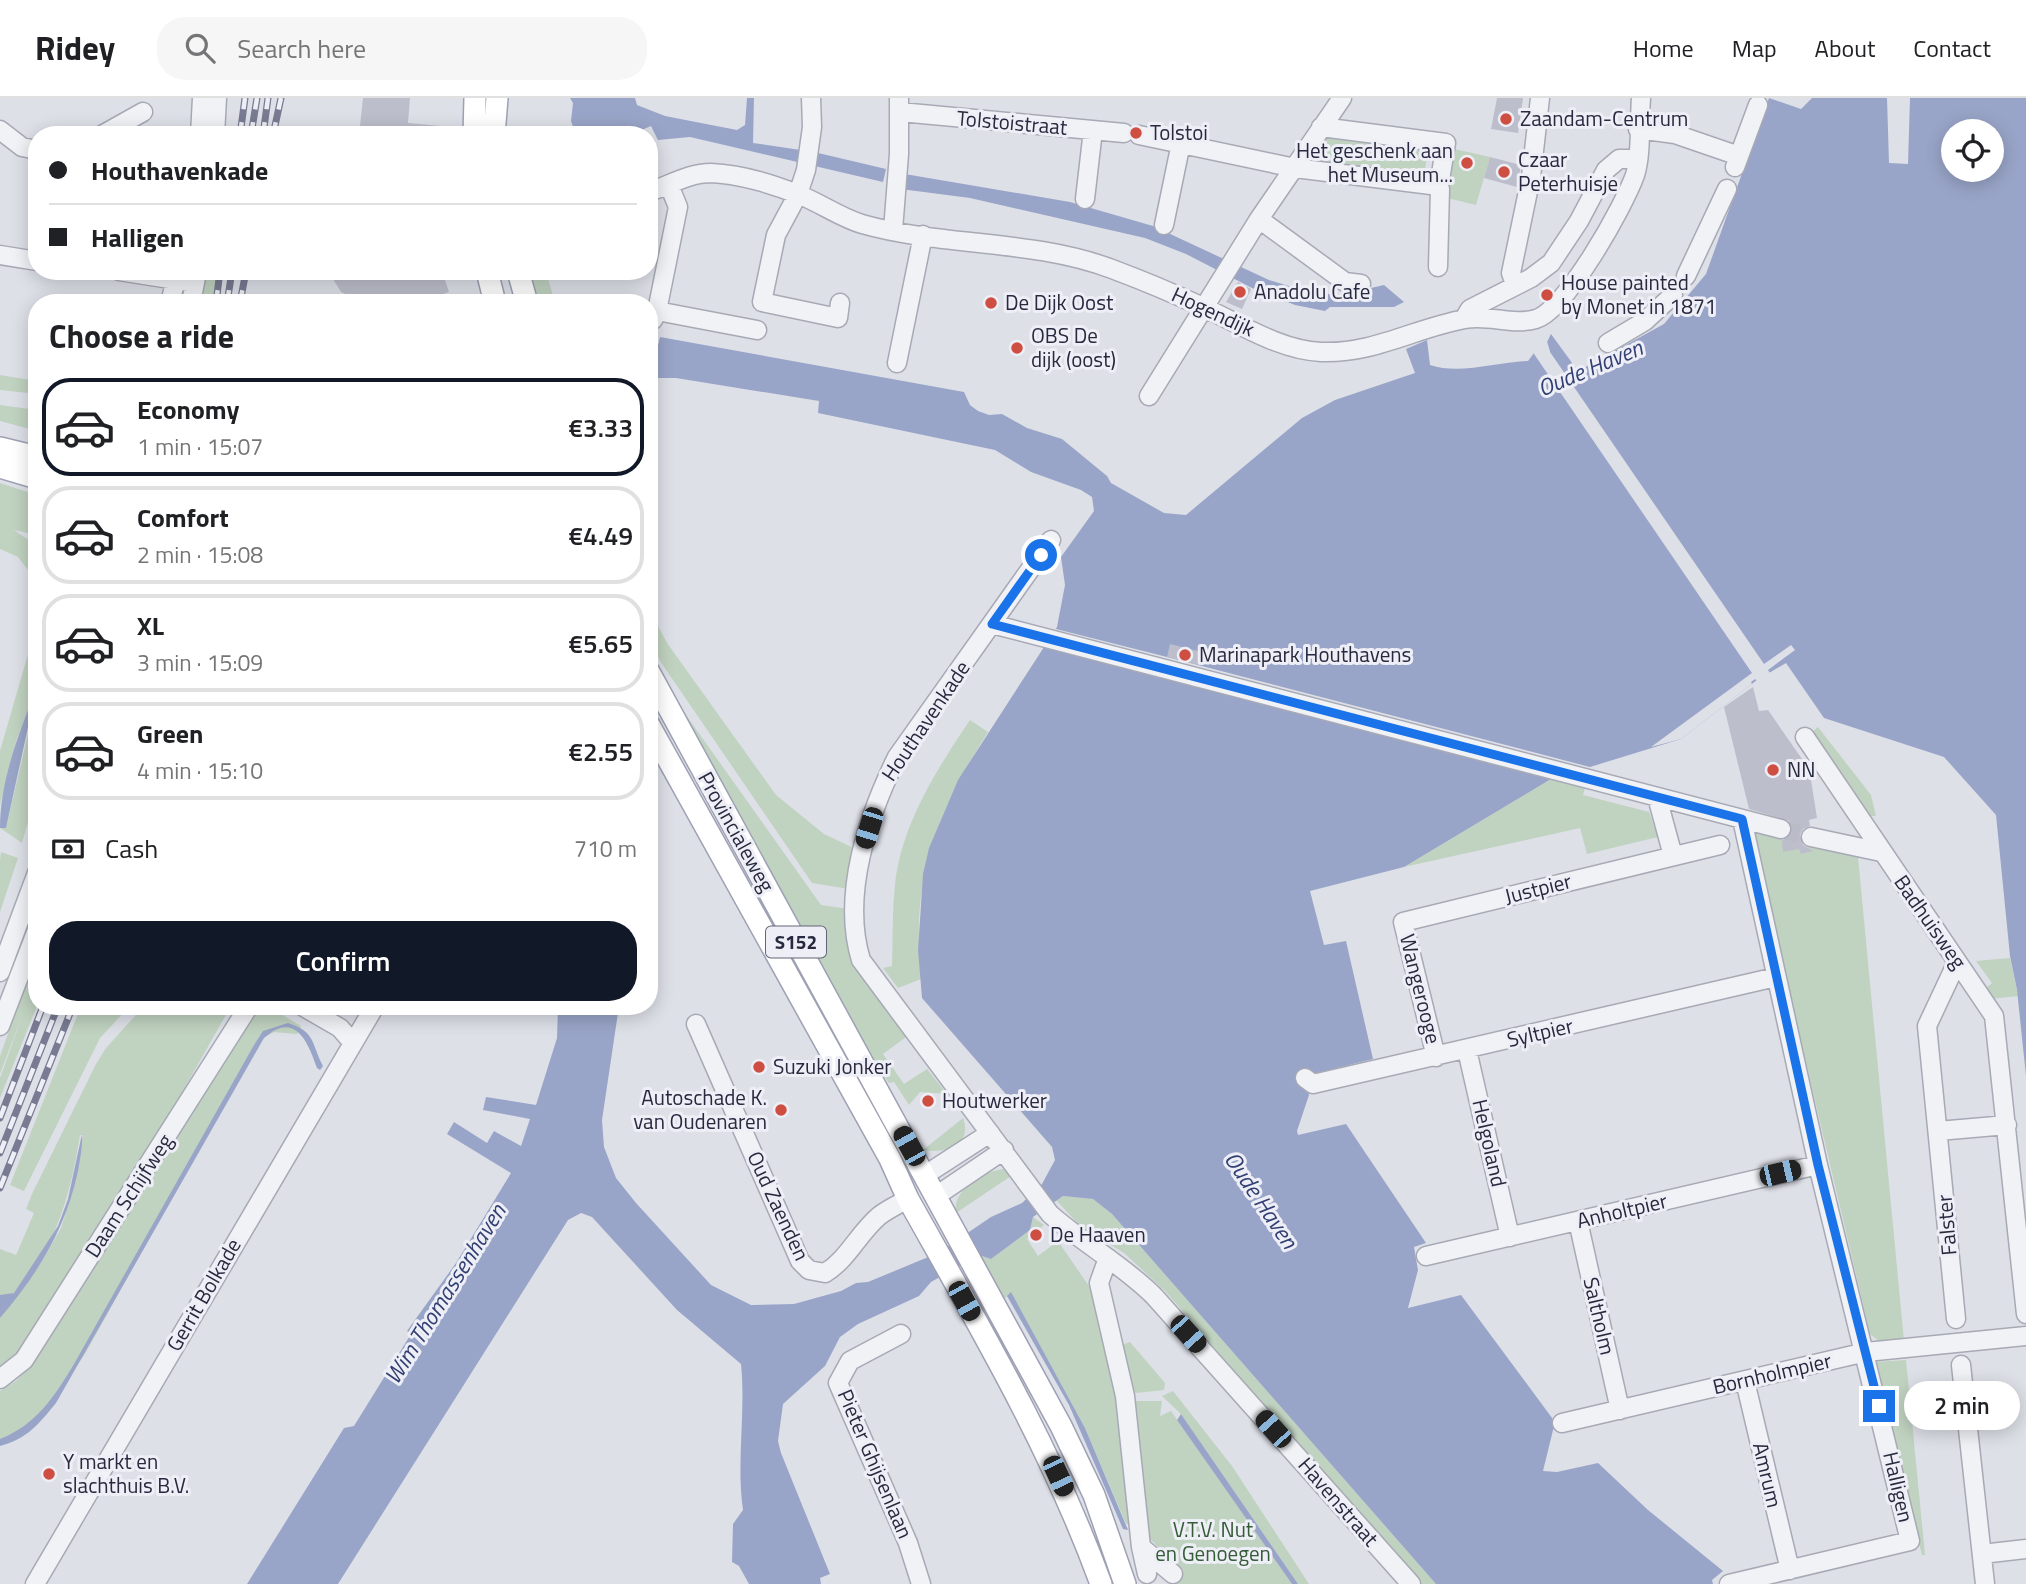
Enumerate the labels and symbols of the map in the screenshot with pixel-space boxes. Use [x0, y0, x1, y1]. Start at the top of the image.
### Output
street label: Tolstoistraat [956, 101, 1069, 143]
place label: Zaandam-Centrum [1520, 102, 1688, 134]
marker: Zaandam-Centrum [1498, 111, 1514, 127]
place label: Tolstoi [1150, 116, 1208, 148]
marker: Tolstoi [1128, 125, 1144, 141]
place label: Het geschenk aan het Museum... [1296, 134, 1453, 190]
place label: Czaar Peterhuisje [1518, 143, 1618, 199]
marker: Het geschenk aan het Museum... [1459, 155, 1475, 171]
marker: Czaar Peterhuisje [1496, 164, 1512, 180]
place label: House painted by Monet in 1871 [1561, 266, 1717, 322]
place label: Anadolu Cafe [1254, 275, 1370, 307]
street label: Hogendijk [1167, 278, 1260, 344]
marker: Anadolu Cafe [1232, 284, 1248, 300]
place label: De Dijk Oost [1005, 286, 1114, 318]
marker: House painted by Monet in 1871 [1539, 287, 1555, 303]
marker: De Dijk Oost [983, 295, 999, 311]
place label: OBS De dijk (oost) [1031, 319, 1116, 375]
water label: Oude Haven [1532, 330, 1648, 405]
marker: OBS De dijk (oost) [1009, 340, 1025, 356]
route start [1025, 539, 1057, 571]
place label: Marinapark Houthavens [1199, 638, 1411, 670]
marker: Marinapark Houthavens [1177, 647, 1193, 663]
street label: Houthavenkade [873, 654, 977, 787]
place label: NN [1787, 753, 1815, 785]
marker: NN [1765, 762, 1781, 778]
street label: Provincialeweg [691, 765, 783, 898]
car [853, 805, 886, 851]
street label: Justpier [1501, 864, 1575, 912]
street label: Badhuisweg [1887, 868, 1975, 975]
road number: S152 [766, 926, 826, 958]
street label: Wangerooge [1392, 930, 1450, 1047]
street label: Syltpier [1503, 1009, 1576, 1055]
place label: Suzuki Jonker [773, 1050, 892, 1082]
marker: Suzuki Jonker [751, 1059, 767, 1075]
place label: Autoschade K. van Oudenaren [633, 1081, 767, 1137]
place label: Houtwerker [942, 1084, 1047, 1116]
marker: Houtwerker [920, 1093, 936, 1109]
street label: Helgoland [1464, 1096, 1516, 1190]
marker: Autoschade K. van Oudenaren [773, 1102, 789, 1118]
car [890, 1123, 929, 1169]
street label: Daam Schijfweg [76, 1127, 180, 1264]
water label: Oude Haven [1216, 1144, 1307, 1256]
street label: Oud Zaenden [740, 1146, 818, 1266]
car [1758, 1158, 1803, 1188]
street label: Anholtpier [1573, 1184, 1670, 1236]
street label: Falster [1927, 1193, 1965, 1257]
water label: Wim Thomassenhaven [375, 1196, 514, 1391]
place label: De Haaven [1050, 1218, 1146, 1250]
marker: De Haaven [1028, 1227, 1044, 1243]
street label: Gerrit Bolkade [158, 1232, 248, 1357]
street label: Saltholm [1576, 1274, 1624, 1358]
car [945, 1278, 984, 1324]
car [1167, 1311, 1210, 1357]
street label: Bornholmpier [1709, 1344, 1834, 1402]
callout: 2 min [1904, 1382, 2019, 1430]
street label: Pieter Ghijsenlaan [830, 1384, 922, 1543]
route end [1863, 1390, 1895, 1422]
car [1252, 1406, 1295, 1452]
street label: Amrum [1745, 1439, 1791, 1511]
place label: Y markt en slachthuis B.V. [63, 1445, 189, 1501]
street label: Halligen [1875, 1448, 1923, 1525]
street label: Havenstraat [1291, 1450, 1387, 1554]
car [1040, 1453, 1077, 1499]
marker: Y markt en slachthuis B.V. [41, 1466, 57, 1482]
park label: V.T.V. Nut en Genoegen [1155, 1513, 1271, 1569]

